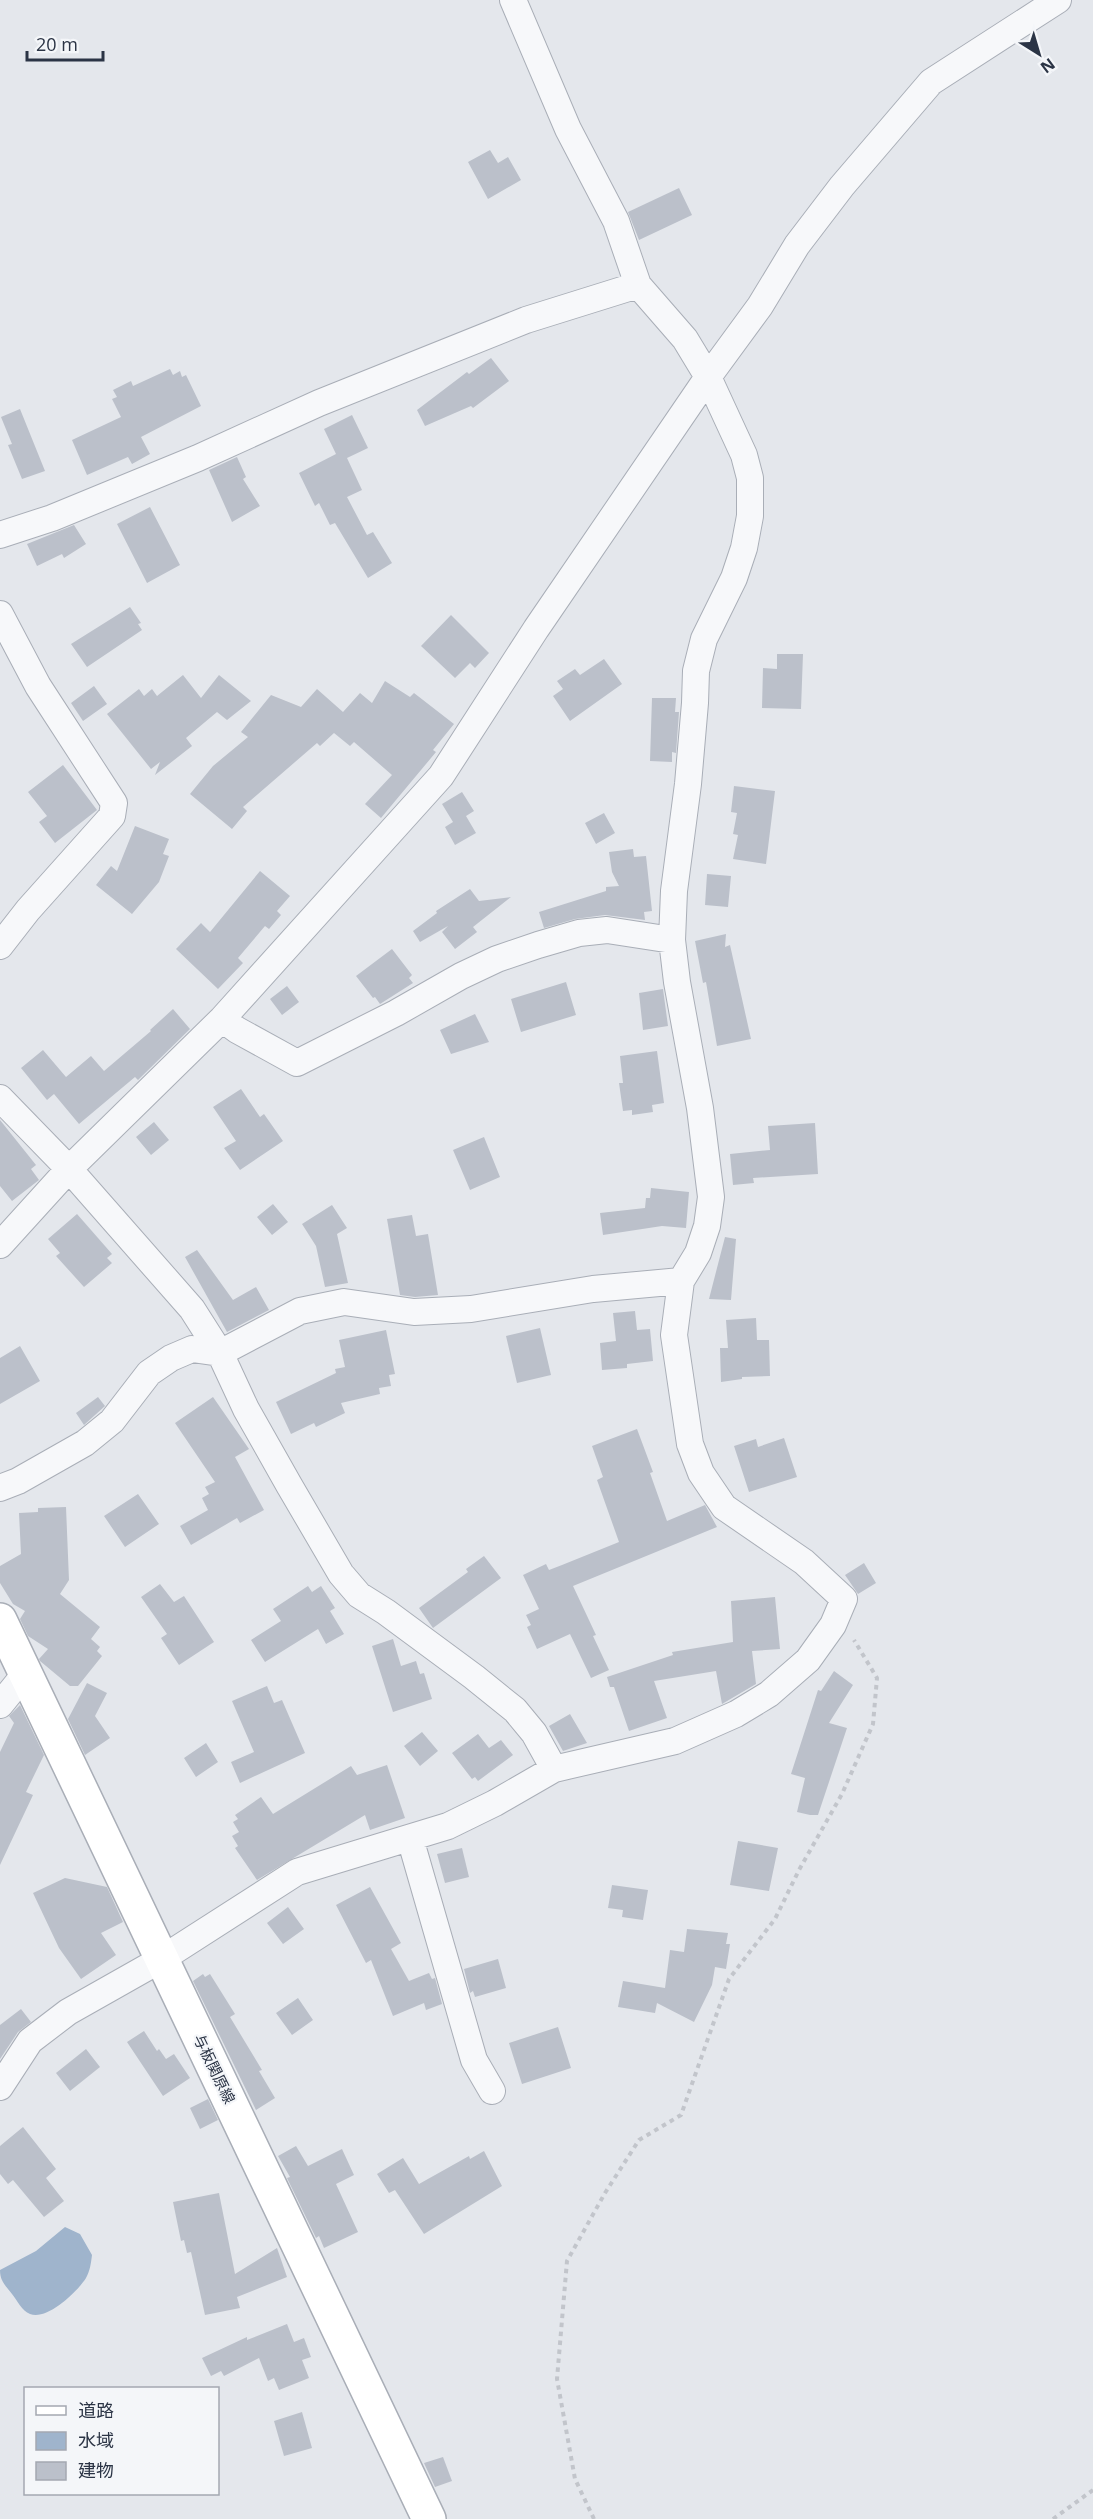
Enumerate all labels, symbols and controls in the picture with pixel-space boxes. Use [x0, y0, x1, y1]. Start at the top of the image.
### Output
scale bar [27, 24, 104, 62]
north arrow [1009, 24, 1069, 84]
text: 20 m [36, 32, 78, 56]
text: N [1036, 53, 1060, 79]
street label: 与板関原線 [189, 2030, 240, 2107]
legend [24, 2387, 219, 2495]
text: 道路 [78, 2398, 114, 2422]
text: 水域 [78, 2428, 114, 2452]
text: 建物 [78, 2458, 114, 2482]

